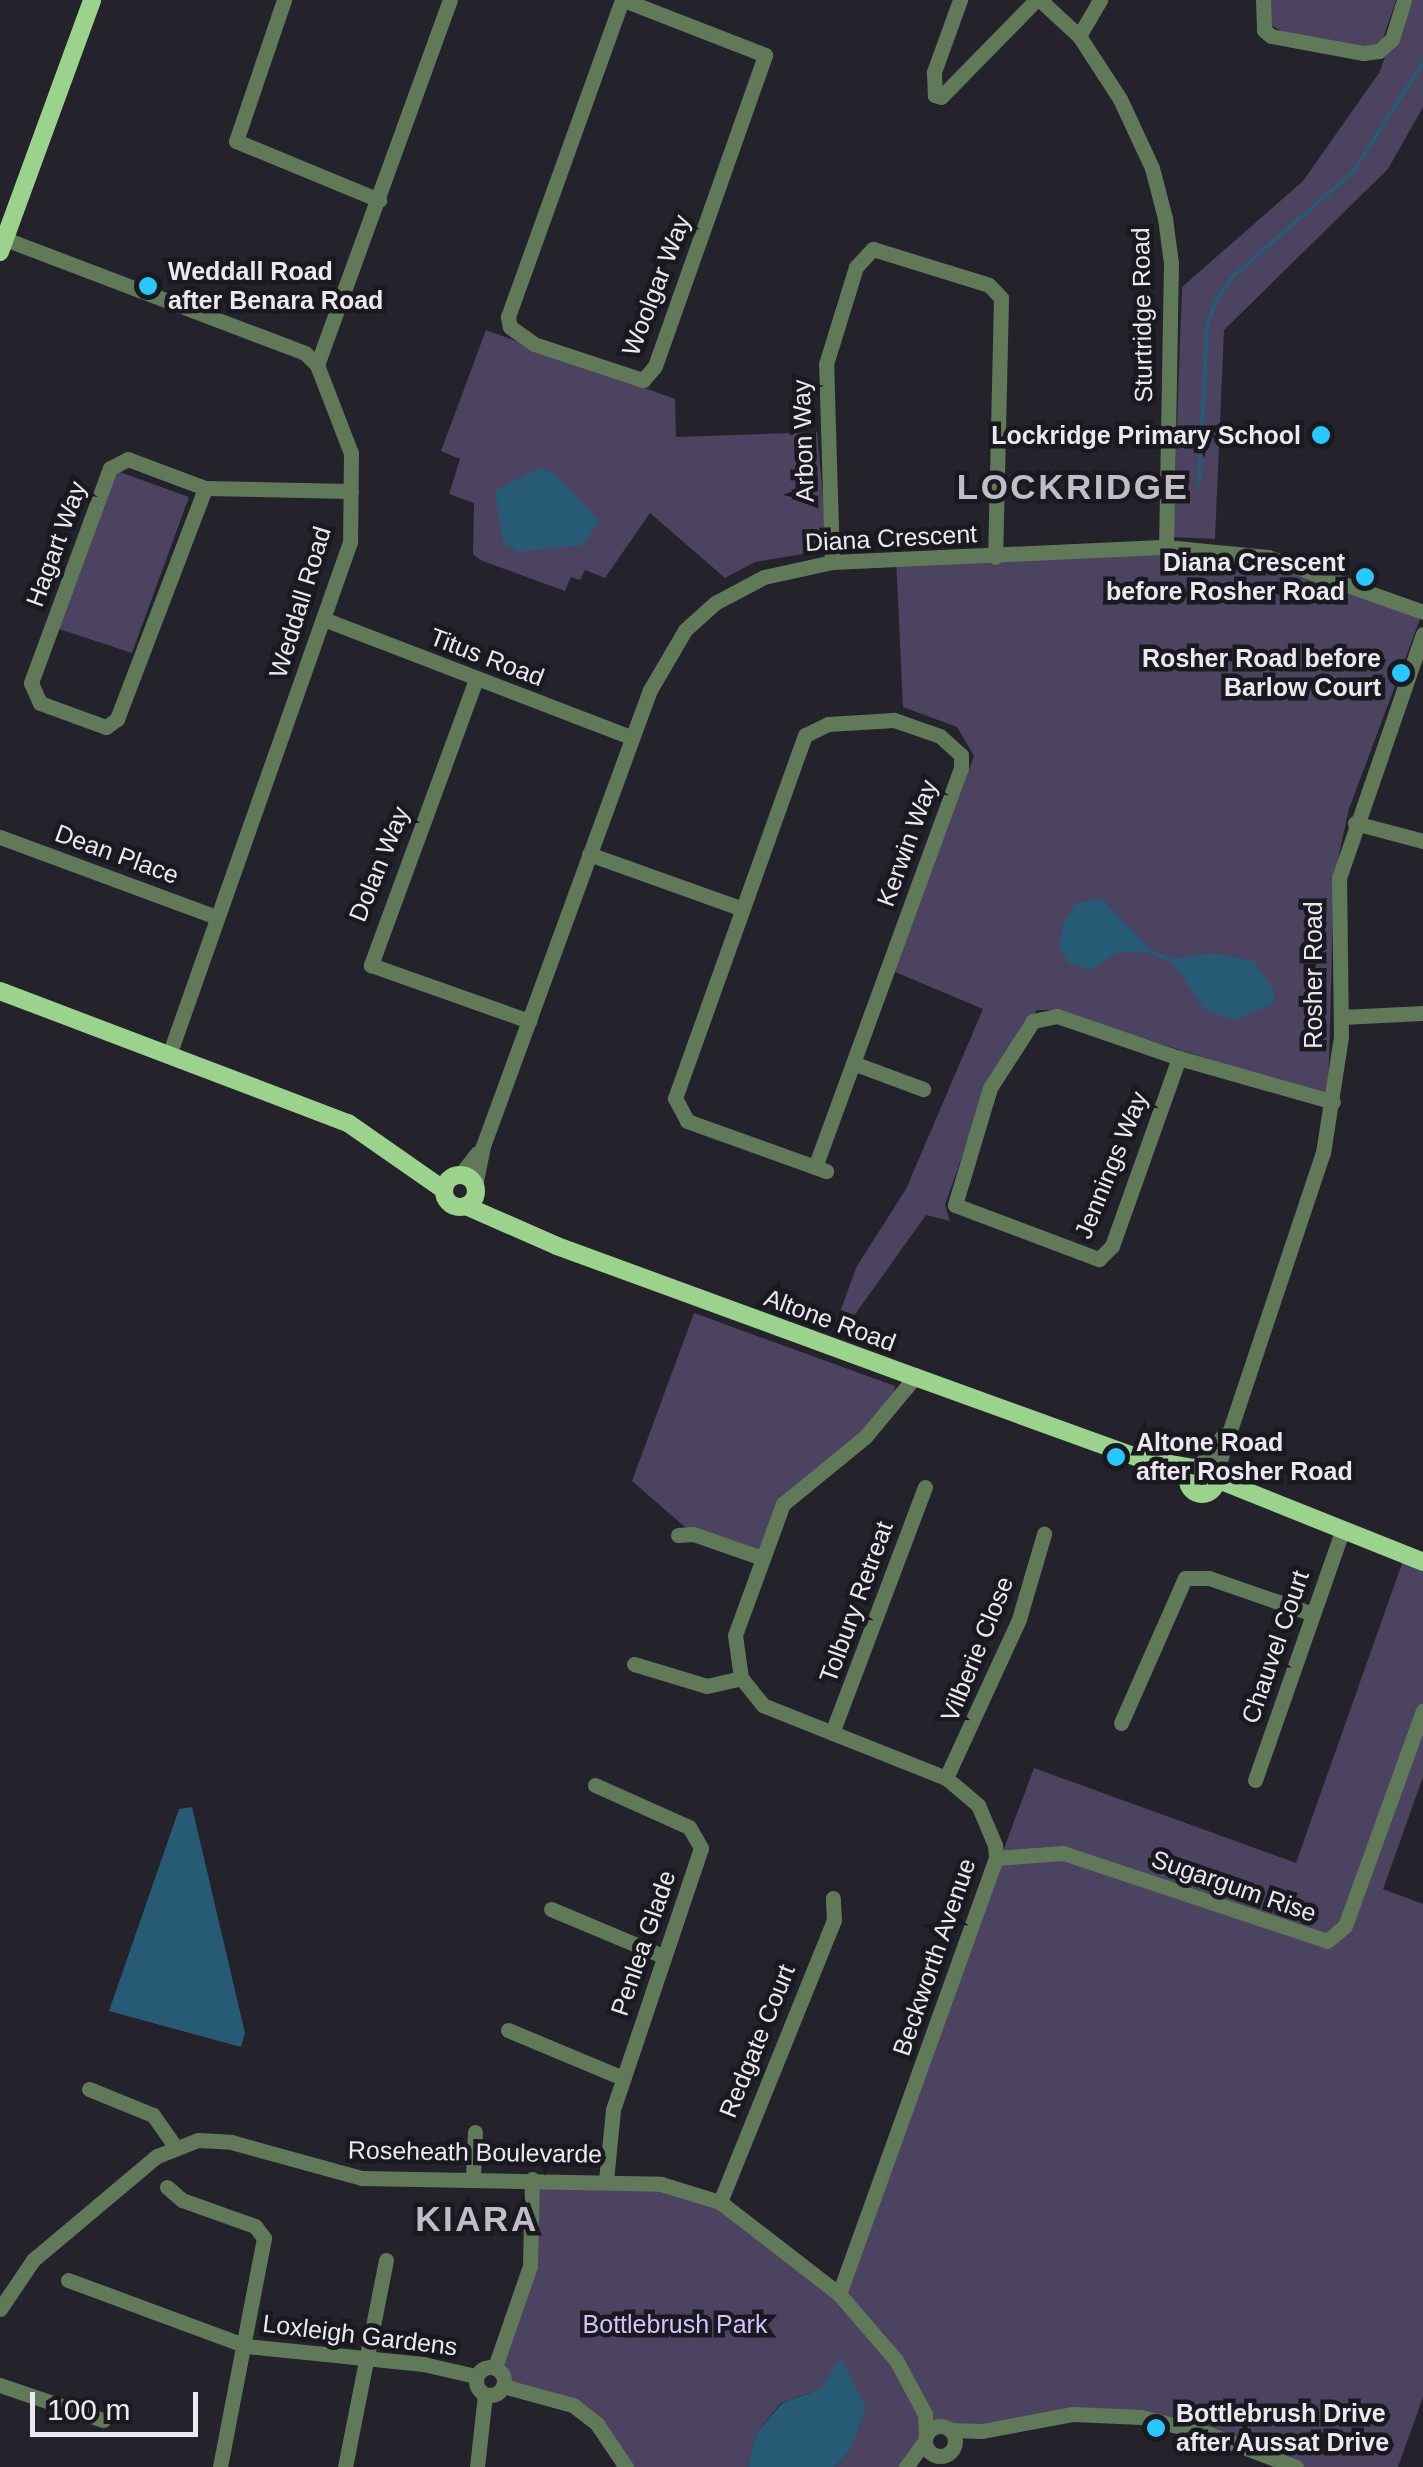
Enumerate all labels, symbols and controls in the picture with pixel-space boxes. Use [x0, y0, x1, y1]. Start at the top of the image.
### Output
street label: Woolgar Way [615, 210, 697, 360]
street label: Sturtridge Road [1125, 227, 1159, 403]
place label: Weddall Road after Benara Road [168, 257, 383, 316]
marker: Weddall Road after Benara Road [137, 275, 159, 297]
street label: Arbon Way [786, 379, 820, 503]
place label: Lockridge Primary School [991, 420, 1301, 450]
marker: Lockridge Primary School [1310, 424, 1332, 446]
district label: LOCKRIDGE [957, 466, 1189, 508]
street label: Hagart Way [19, 477, 93, 611]
street label: Diana Crescent [804, 519, 978, 557]
street label: Weddall Road [263, 523, 337, 681]
place label: Diana Crescent before Rosher Road [1106, 548, 1345, 607]
marker: Diana Crescent before Rosher Road [1354, 566, 1376, 588]
street label: Titus Road [426, 622, 548, 692]
place label: Rosher Road before Barlow Court [1142, 644, 1381, 703]
marker: Rosher Road before Barlow Court [1390, 662, 1412, 684]
street label: Kerwin Way [870, 776, 944, 910]
street label: Dolan Way [342, 802, 416, 926]
street label: Dean Place [51, 818, 183, 890]
street label: Rosher Road [1298, 901, 1328, 1049]
street label: Jennings Way [1068, 1087, 1154, 1243]
street label: Altone Road [760, 1282, 900, 1358]
place label: Altone Road after Rosher Road [1136, 1428, 1353, 1487]
marker: Altone Road after Rosher Road [1105, 1446, 1127, 1468]
street label: Tolbury Retreat [813, 1517, 899, 1687]
street label: Chauvel Court [1235, 1567, 1315, 1727]
street label: Vilberie Close [934, 1572, 1020, 1726]
street label: Sugargum Rise [1148, 1844, 1320, 1928]
street label: Beckworth Avenue [886, 1854, 982, 2060]
street label: Penlea Glade [604, 1866, 682, 2020]
street label: Redgate Court [713, 1960, 801, 2122]
street label: Roseheath Boulevarde [348, 2135, 602, 2169]
district label: KIARA [415, 2198, 539, 2240]
street label: Loxleigh Gardens [261, 2308, 459, 2362]
park label: Bottlebrush Park [583, 2309, 767, 2339]
scale bar [35, 2372, 202, 2434]
text: 100 m [47, 2393, 130, 2426]
place label: Bottlebrush Drive after Aussat Drive [1176, 2399, 1390, 2458]
marker: Bottlebrush Drive after Aussat Drive [1145, 2417, 1167, 2439]

